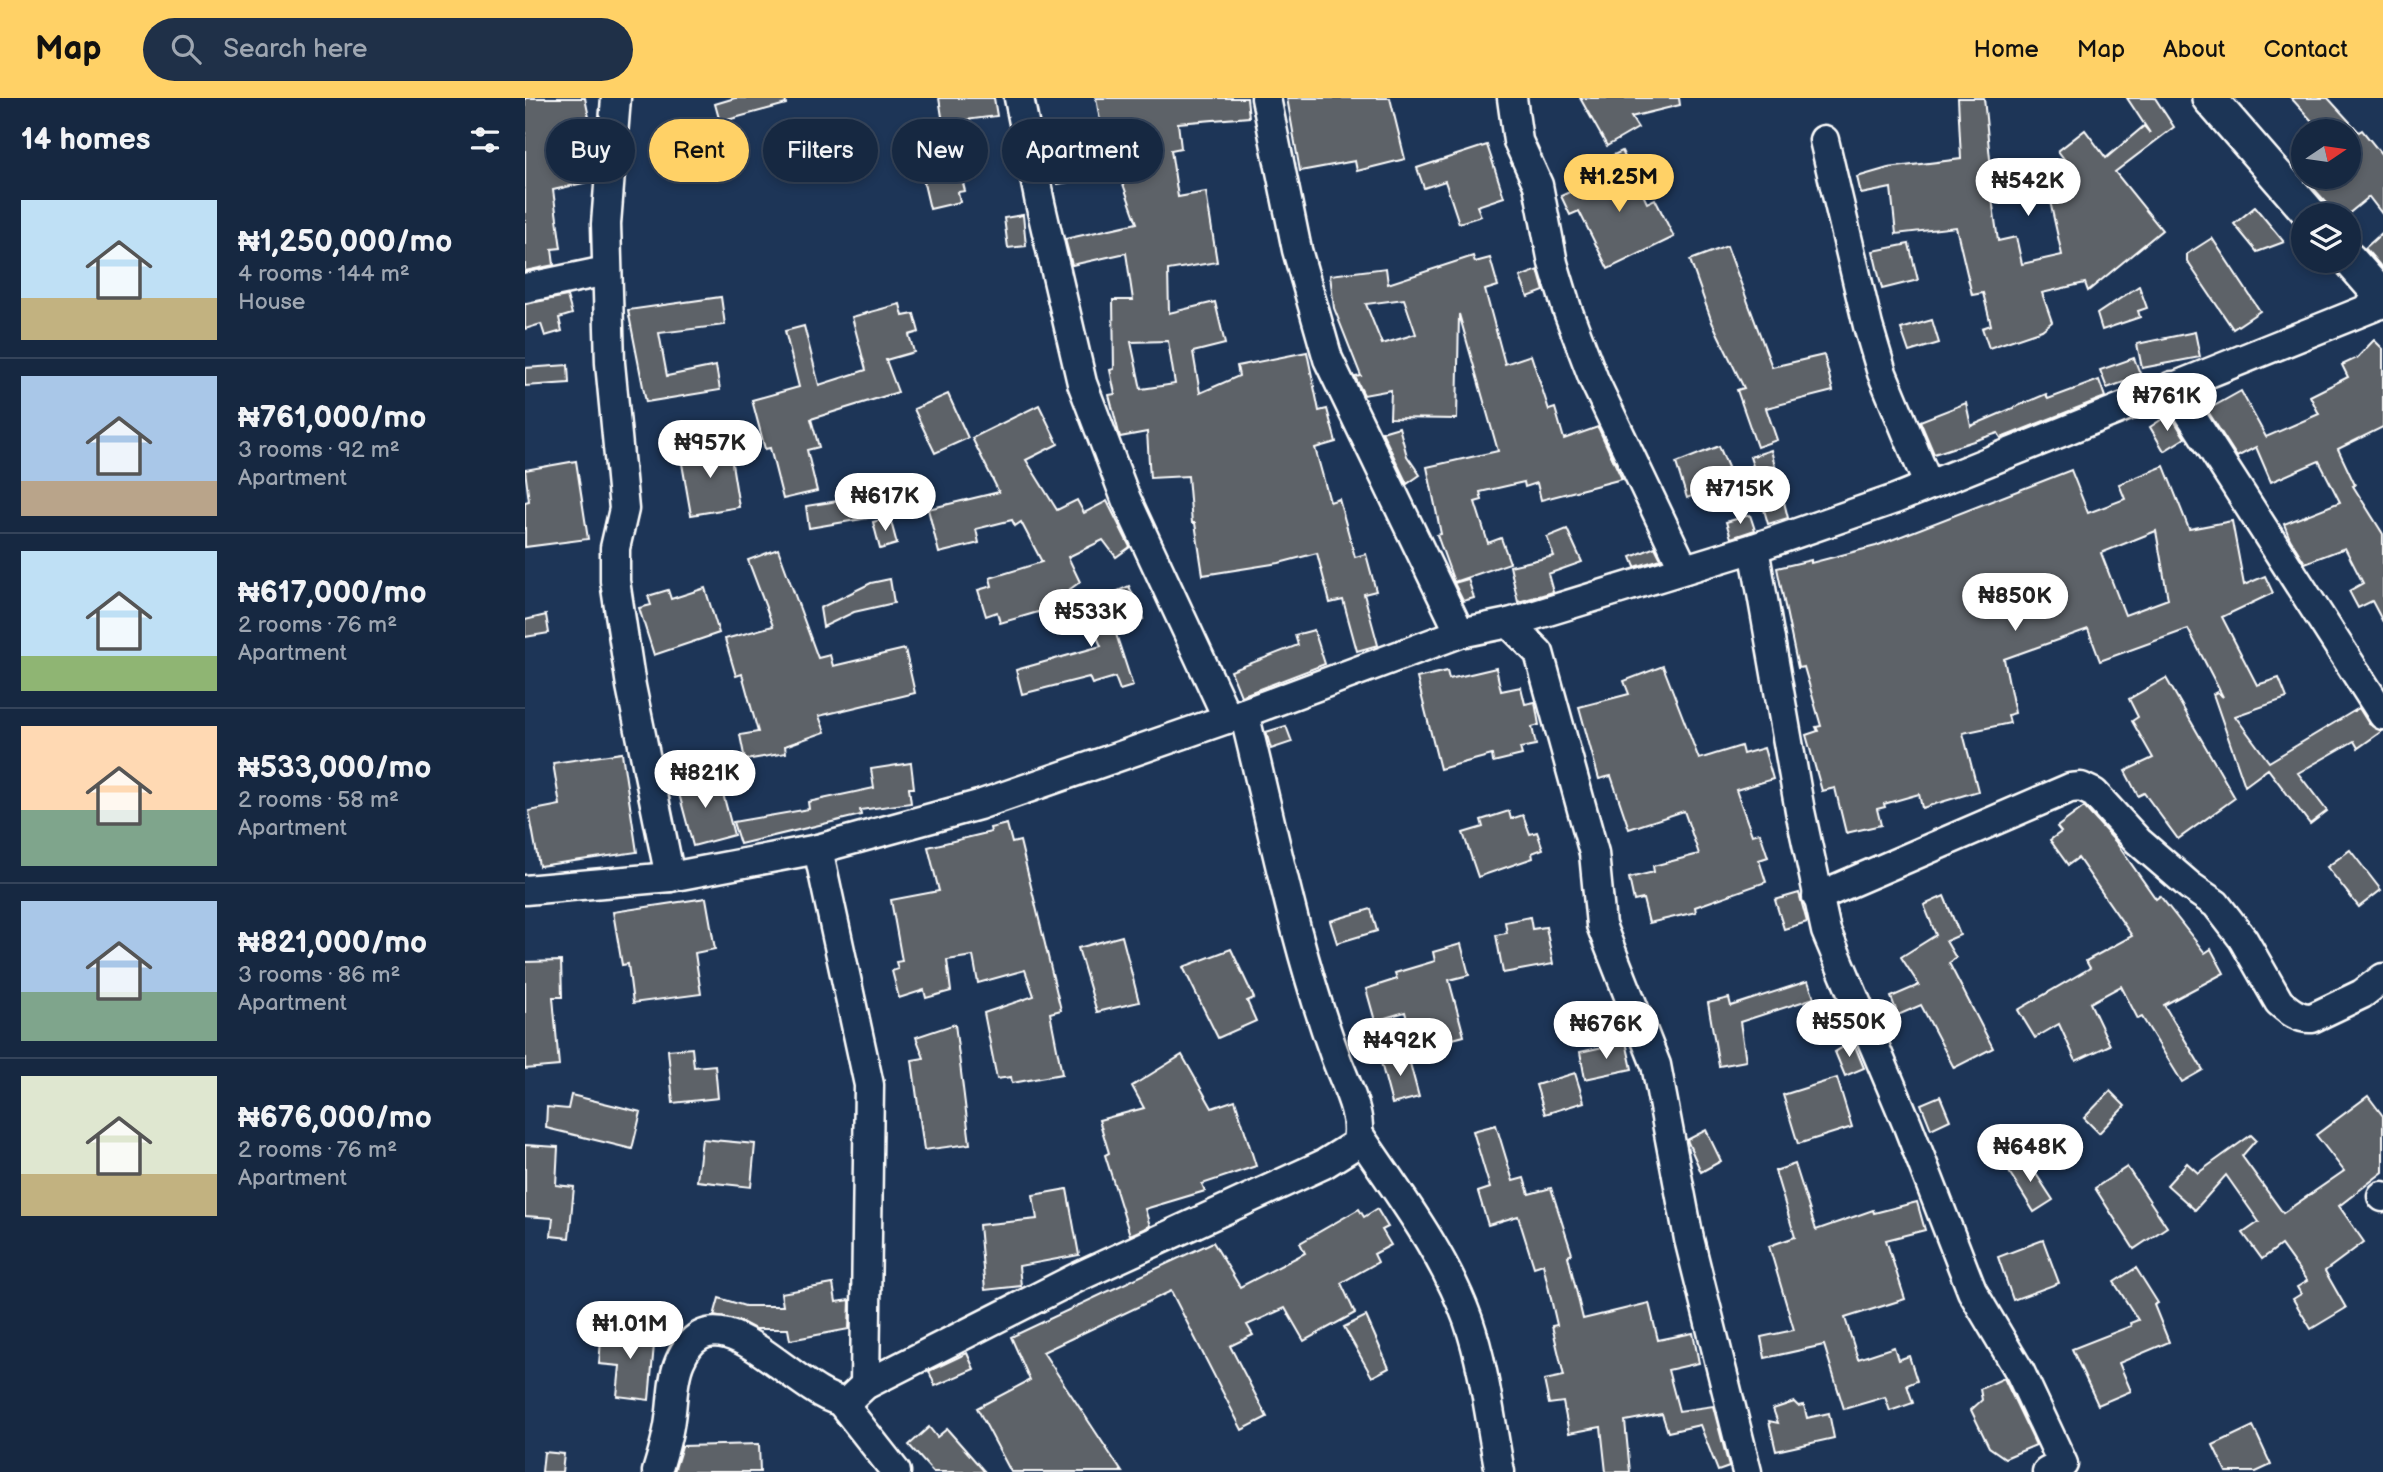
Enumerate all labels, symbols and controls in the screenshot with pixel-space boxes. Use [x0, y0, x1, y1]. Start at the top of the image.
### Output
search box [143, 18, 633, 81]
text: Map [35, 29, 101, 69]
icon: search [167, 30, 205, 68]
text: Search here [223, 34, 367, 65]
text: Home [1974, 35, 2039, 64]
text: Map [2077, 35, 2125, 64]
text: About [2163, 35, 2225, 64]
text: Contact [2263, 35, 2348, 64]
chip: Buy [546, 119, 635, 182]
chip: Rent [649, 119, 749, 182]
chip: Filters [763, 119, 878, 182]
chip: New [892, 119, 988, 182]
chip: Apartment [1002, 119, 1163, 182]
north arrow [2291, 119, 2361, 189]
map controls [2291, 119, 2361, 273]
icon: filters [466, 121, 504, 159]
text: 14 homes [21, 122, 150, 158]
pin: ₦1.25M [1562, 155, 1676, 214]
pin: ₦542K [1979, 158, 2077, 218]
text: ₦1.25M [1580, 163, 1658, 191]
text: ₦542K [1992, 167, 2064, 195]
button: layers [2291, 203, 2361, 273]
text: ₦1,250,000/mo [238, 224, 452, 260]
icon: home [77, 228, 161, 312]
text: 4 rooms · 144 m² [238, 260, 410, 288]
text: House [238, 288, 305, 316]
pin: ₦761K [2118, 374, 2216, 433]
text: ₦761K [2133, 382, 2201, 410]
text: ₦761,000/mo [238, 400, 426, 436]
icon: home [77, 404, 161, 488]
pin: ₦957K [661, 420, 759, 480]
text: ₦957K [674, 429, 746, 457]
text: 3 rooms · 92 m² [238, 436, 400, 464]
text: Apartment [238, 464, 347, 492]
pin: ₦715K [1691, 466, 1789, 526]
pin: ₦617K [836, 474, 934, 533]
text: ₦715K [1706, 475, 1774, 503]
text: ₦617K [851, 482, 919, 510]
pin: ₦850K [1966, 574, 2064, 633]
text: ₦617,000/mo [238, 575, 427, 611]
icon: home [77, 579, 161, 663]
text: ₦850K [1978, 582, 2052, 610]
pin: ₦533K [1042, 589, 1140, 649]
text: ₦533K [1055, 598, 1127, 626]
text: 2 rooms · 76 m² [238, 611, 397, 639]
text: Apartment [238, 639, 347, 667]
text: ₦533,000/mo [238, 750, 431, 786]
pin: ₦821K [656, 750, 754, 810]
icon: home [77, 754, 161, 838]
text: ₦821K [670, 759, 740, 787]
text: 2 rooms · 58 m² [238, 786, 399, 814]
text: Apartment [238, 814, 347, 842]
text: ₦821,000/mo [238, 925, 427, 961]
icon: home [77, 929, 161, 1013]
text: 3 rooms · 86 m² [238, 961, 400, 989]
text: Apartment [238, 989, 347, 1017]
pin: ₦550K [1800, 1000, 1898, 1059]
pin: ₦676K [1557, 1002, 1655, 1061]
text: ₦550K [1812, 1008, 1886, 1036]
text: ₦676K [1570, 1010, 1642, 1038]
pin: ₦492K [1351, 1018, 1449, 1078]
text: ₦492K [1363, 1027, 1437, 1055]
text: ₦676,000/mo [238, 1100, 432, 1136]
icon: home [77, 1104, 161, 1188]
pin: ₦648K [1981, 1124, 2079, 1184]
text: ₦648K [1993, 1133, 2067, 1161]
text: 2 rooms · 76 m² [238, 1136, 397, 1164]
text: Apartment [238, 1164, 347, 1192]
pin: ₦1.01M [573, 1302, 687, 1361]
text: ₦1.01M [592, 1310, 668, 1338]

